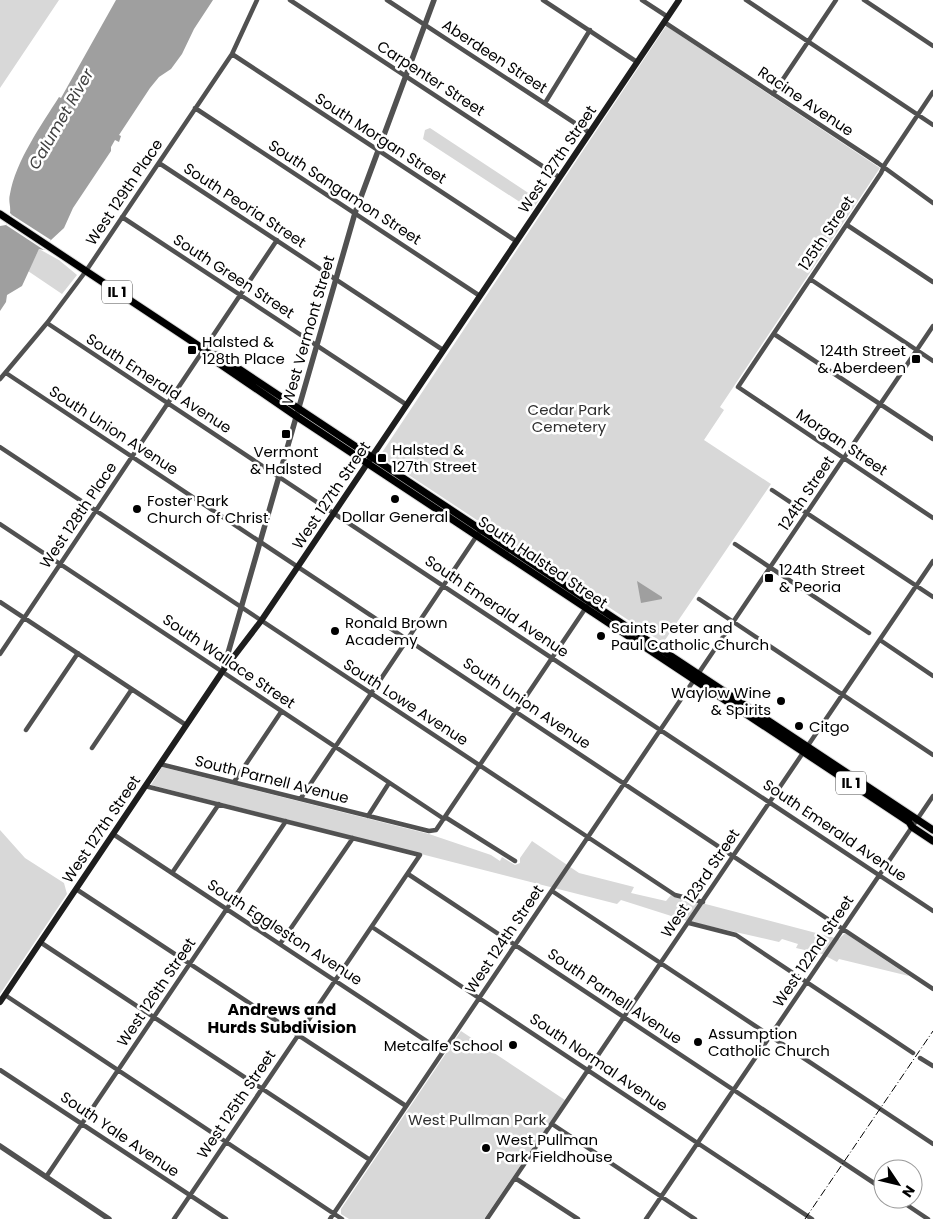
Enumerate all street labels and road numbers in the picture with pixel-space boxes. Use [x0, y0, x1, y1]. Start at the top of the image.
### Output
street label: Aberdeen Street [438, 14, 552, 98]
street label: Carpenter Street [373, 35, 489, 121]
street label: Racine Avenue [754, 61, 858, 141]
street label: South Morgan Street [311, 88, 451, 188]
street label: West 127th Street [513, 101, 601, 217]
street label: West 129th Place [81, 135, 167, 249]
street label: South Sangamon Street [264, 135, 426, 249]
street label: South Peoria Street [180, 158, 310, 252]
street label: 125th Street [793, 192, 859, 274]
street label: South Green Street [169, 229, 299, 323]
street label: West Vermont Street [277, 253, 339, 407]
road number: IL 1 [102, 280, 132, 304]
street label: South Emerald Avenue [82, 328, 236, 438]
street label: South Union Avenue [45, 380, 183, 480]
street label: Morgan Street [792, 404, 892, 480]
street label: West 127th Street [287, 437, 375, 553]
street label: 124th Street [773, 452, 839, 534]
street label: West 128th Place [35, 458, 121, 572]
street label: South Halsted Street [474, 511, 612, 613]
street label: South Emerald Avenue [421, 550, 573, 662]
street label: South Wallace Street [159, 609, 299, 713]
street label: South Union Avenue [459, 652, 595, 754]
street label: South Lowe Avenue [339, 654, 473, 750]
street label: South Parnell Avenue [193, 750, 351, 808]
street label: West 127th Street [57, 771, 145, 887]
road number: IL 1 [836, 771, 866, 794]
street label: South Emerald Avenue [759, 774, 911, 886]
street label: West 123rd Street [656, 824, 744, 942]
street label: South Eggleston Avenue [203, 874, 367, 990]
street label: West 124th Street [460, 880, 548, 998]
street label: West 122nd Street [768, 891, 858, 1011]
street label: West 126th Street [112, 933, 200, 1051]
street label: South Parnell Avenue [544, 943, 686, 1049]
street label: South Normal Avenue [526, 1008, 672, 1116]
street label: West 125th Street [192, 1045, 280, 1163]
street label: South Yale Avenue [56, 1086, 184, 1182]

